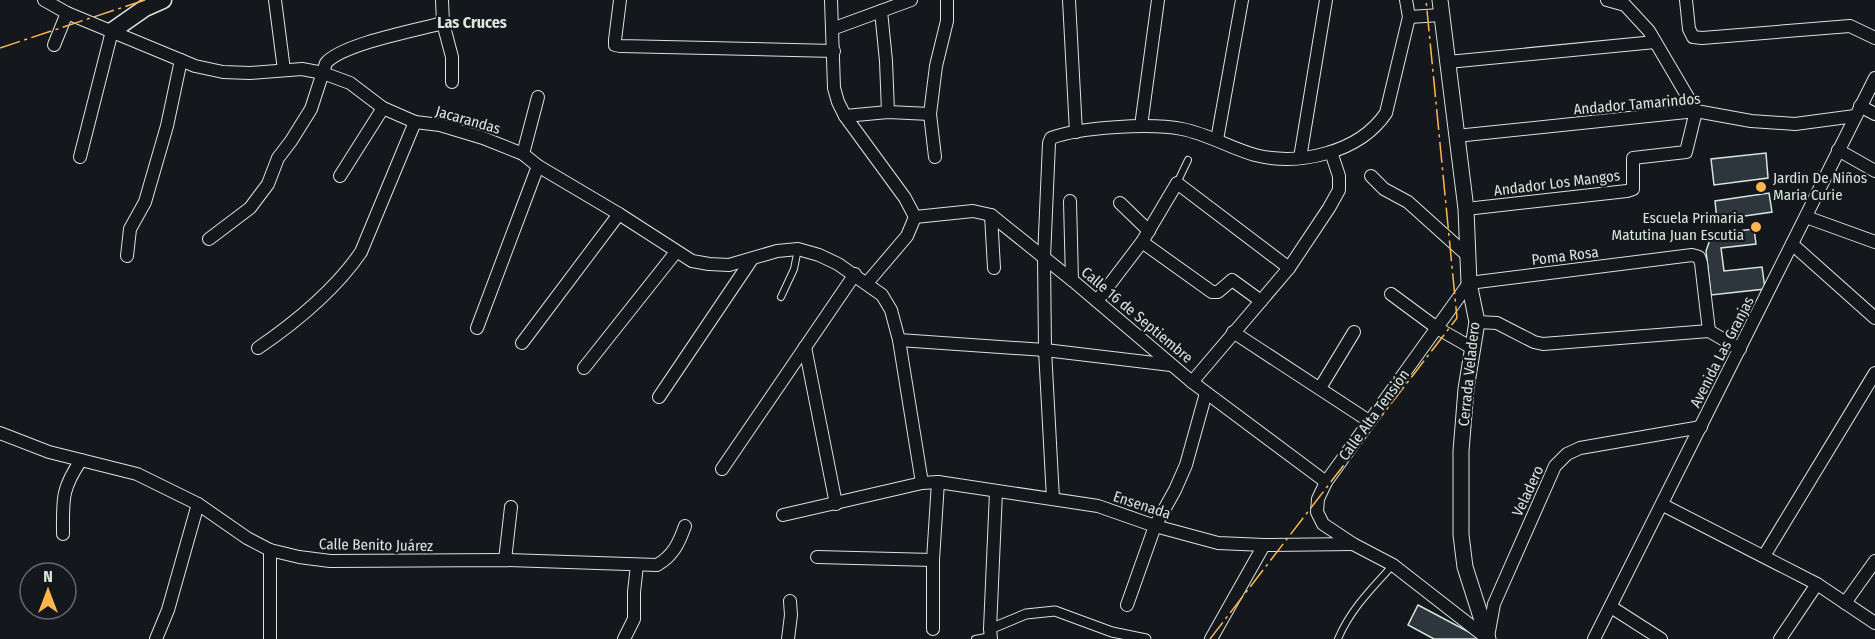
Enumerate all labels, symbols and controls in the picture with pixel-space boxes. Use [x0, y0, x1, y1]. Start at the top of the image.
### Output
district label: Las Cruces [437, 13, 507, 32]
street label: Andador Tamarindos [1573, 89, 1701, 119]
street label: Jacarandas [433, 102, 503, 138]
street label: Andador Los Mangos [1493, 166, 1621, 200]
place label: Jardin De Niños Maria Curie [1773, 169, 1867, 204]
marker: Jardin De Niños Maria Curie [1754, 180, 1768, 194]
place label: Escuela Primaria Matutina Juan Escutia [1612, 209, 1744, 244]
marker: Escuela Primaria Matutina Juan Escutia [1749, 220, 1763, 234]
street label: Poma Rosa [1531, 243, 1599, 269]
street label: Calle 16 de Septiembre [1078, 263, 1196, 367]
street label: Avenida Las Granjas [1686, 293, 1758, 411]
street label: Cerrada Veladero [1455, 321, 1483, 427]
street label: Calle Alta Tensión [1335, 366, 1413, 464]
street label: Veladero [1508, 463, 1548, 519]
street label: Ensenada [1111, 487, 1173, 523]
street label: Calle Benito Juárez [319, 535, 433, 555]
north arrow [18, 561, 78, 621]
text: N [43, 567, 53, 586]

